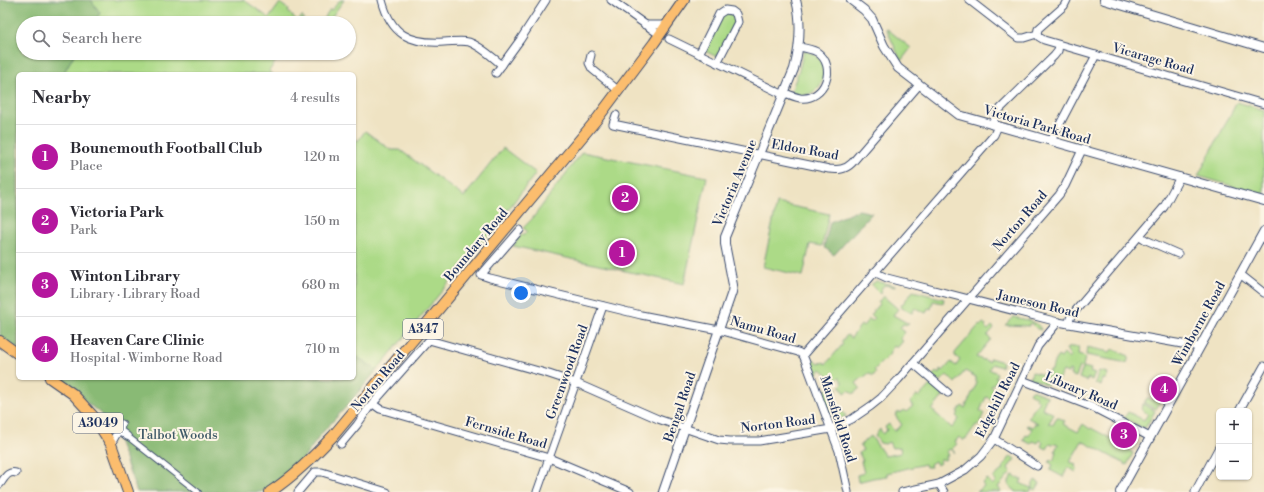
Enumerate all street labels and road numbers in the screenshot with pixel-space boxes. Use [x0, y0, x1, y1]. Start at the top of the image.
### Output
street label: Vicarage Road [1109, 39, 1196, 78]
street label: Victoria Park Road [981, 102, 1093, 148]
street label: Victoria Avenue [709, 136, 761, 230]
street label: Eldon Road [770, 136, 841, 164]
street label: Norton Road [989, 187, 1051, 255]
street label: Boundary Road [440, 205, 512, 286]
street label: Wimborne Road [1169, 278, 1229, 370]
street label: Jameson Road [994, 287, 1081, 321]
street label: Namu Road [728, 313, 798, 347]
road number: A347 [403, 319, 443, 339]
street label: Greenwood Road [542, 322, 592, 422]
street label: Norton Road [348, 347, 409, 415]
street label: Edgehill Road [972, 359, 1024, 440]
street label: Library Road [1042, 368, 1120, 414]
street label: Bengal Road [660, 369, 700, 445]
street label: Mansfield Road [816, 374, 860, 465]
street label: Norton Road [740, 411, 817, 437]
road number: A3049 [73, 413, 123, 433]
street label: Fernside Road [463, 414, 549, 453]

